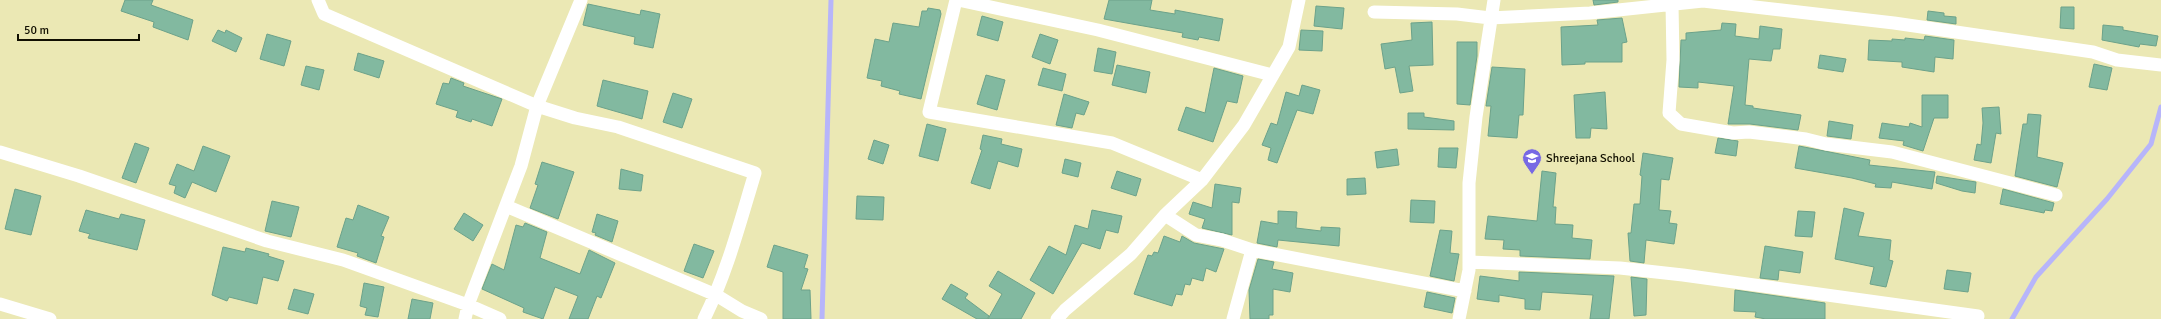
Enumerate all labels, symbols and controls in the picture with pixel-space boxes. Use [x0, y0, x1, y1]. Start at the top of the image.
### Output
scale bar [18, 16, 139, 42]
text: 50 m [24, 23, 49, 38]
school or university icon: Shreejana School [1521, 147, 1543, 175]
place label: Shreejana School [1546, 151, 1635, 166]

